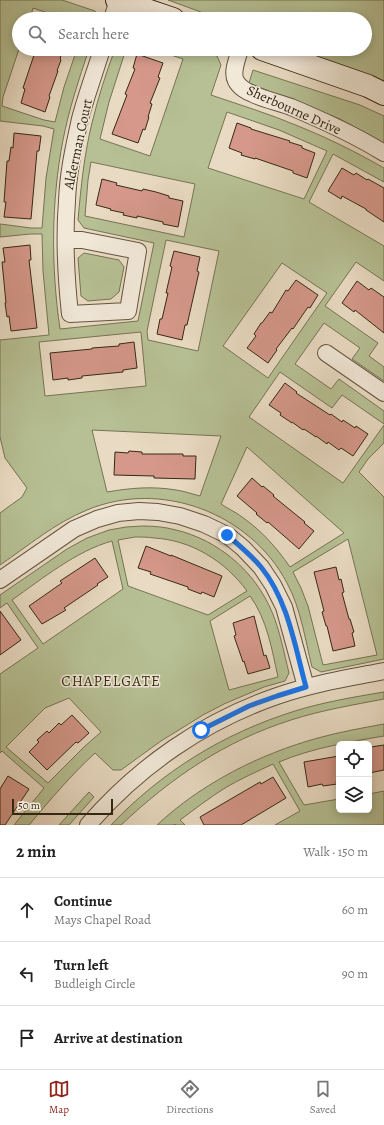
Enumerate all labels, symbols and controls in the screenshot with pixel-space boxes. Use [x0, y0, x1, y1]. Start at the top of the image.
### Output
search box [12, 12, 372, 56]
icon: search [26, 23, 48, 45]
text: Search here [58, 24, 129, 44]
street label: Sherbourne Drive [244, 81, 344, 139]
street label: Alderman Court [59, 97, 97, 192]
route end [218, 526, 236, 544]
district label: CHAPELGATE [61, 671, 161, 691]
route start [192, 721, 210, 739]
map controls [336, 741, 372, 813]
button: locate [336, 741, 372, 777]
button: layers [336, 777, 372, 813]
scale bar [12, 797, 113, 816]
text: 50 m [18, 798, 40, 813]
text: 2 min [16, 840, 56, 863]
text: Walk · 150 m [303, 843, 368, 860]
text: Continue [54, 891, 112, 911]
icon: ahead [16, 899, 38, 921]
text: 60 m [342, 901, 368, 918]
text: Mays Chapel Road [54, 911, 151, 928]
text: Turn left [54, 955, 109, 975]
icon: left [16, 963, 38, 985]
text: 90 m [342, 965, 368, 982]
text: Budleigh Circle [54, 975, 135, 992]
icon: arrive [16, 1027, 38, 1049]
text: Arrive at destination [54, 1028, 183, 1048]
tab: Map [48, 1078, 70, 1117]
tab: Directions [166, 1078, 214, 1117]
tab: Saved [310, 1078, 336, 1117]

